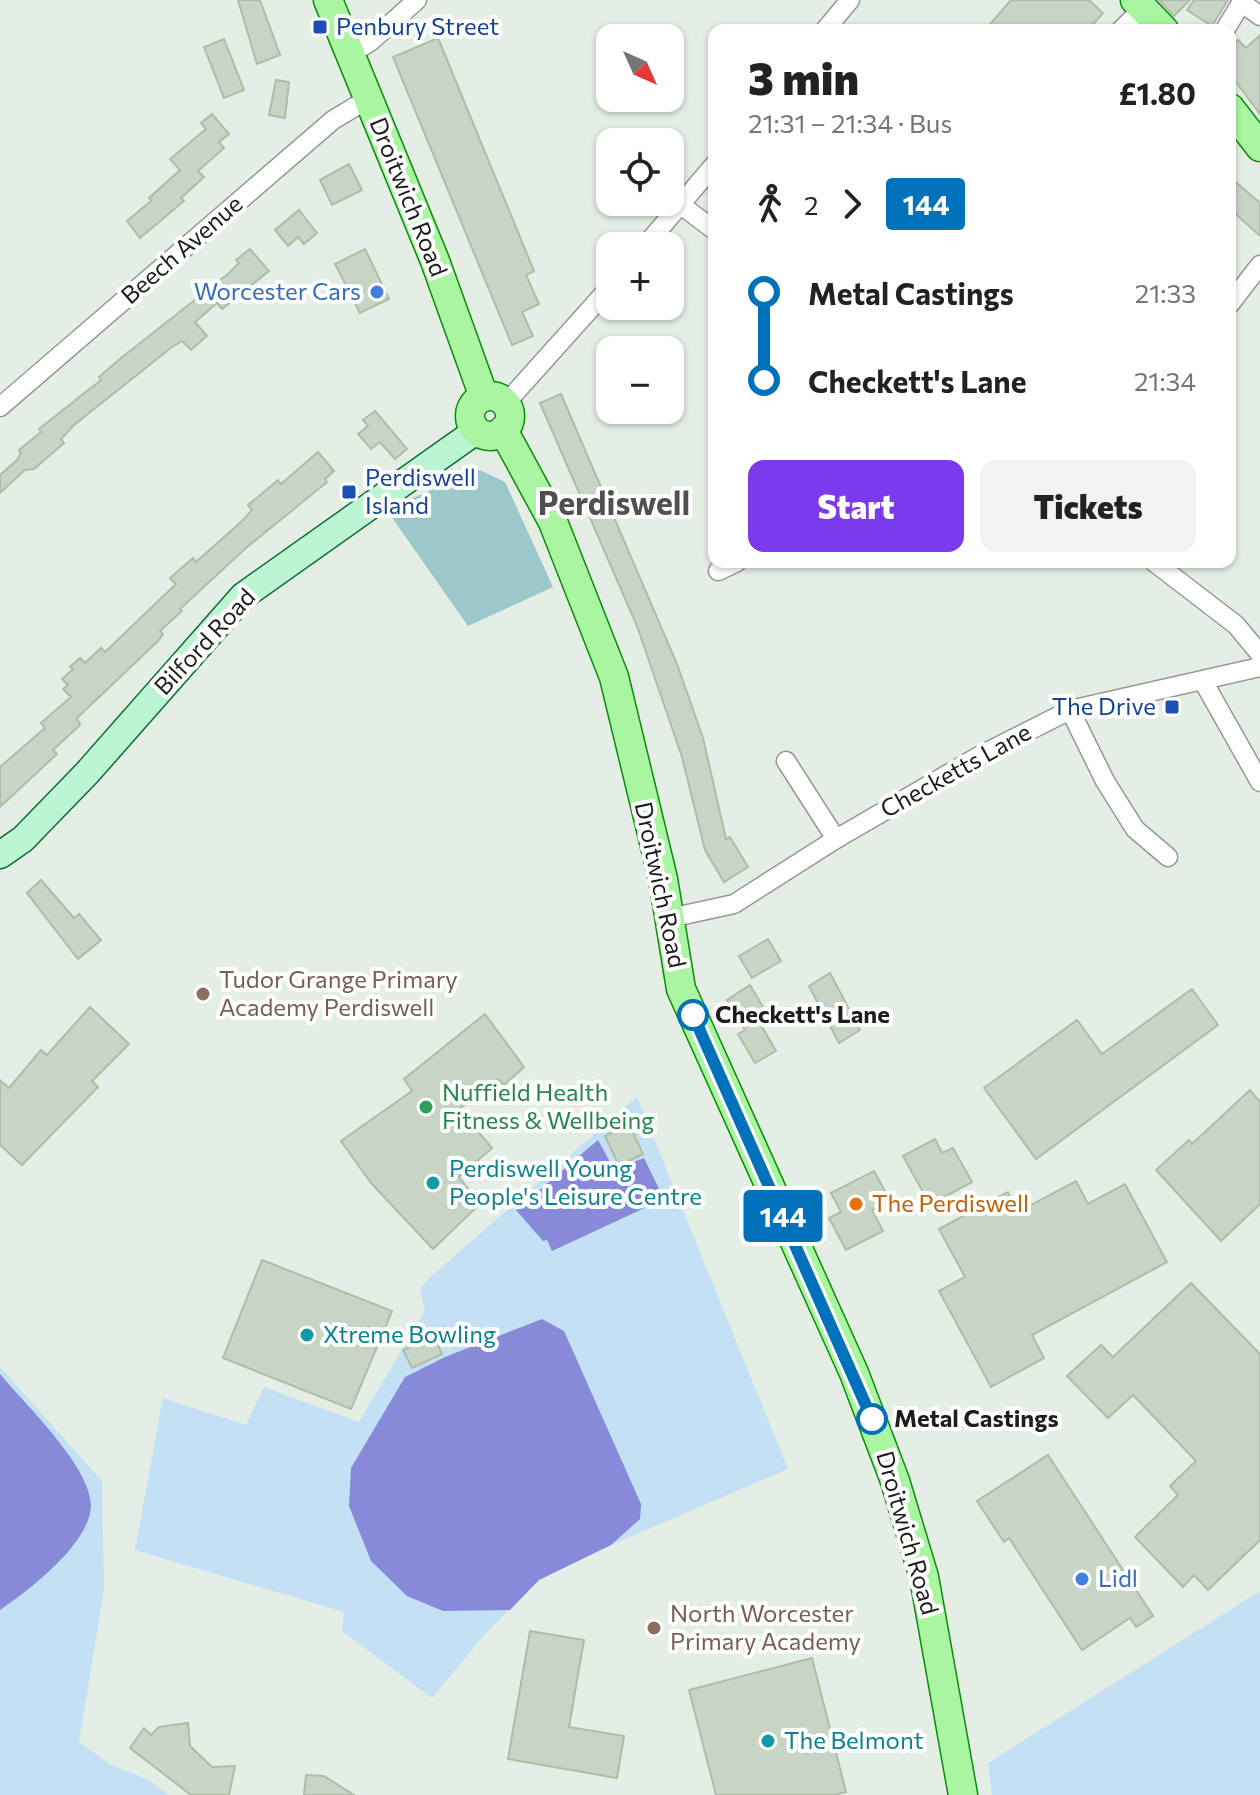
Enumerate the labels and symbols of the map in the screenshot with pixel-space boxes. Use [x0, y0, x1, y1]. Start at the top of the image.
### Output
place label: Penbury Street [336, 11, 499, 40]
marker: Penbury Street [311, 18, 329, 36]
north arrow [596, 24, 684, 112]
street label: Droitwich Road [364, 113, 454, 280]
street label: Beech Avenue [115, 188, 248, 309]
place label: Worcester Cars [194, 276, 361, 305]
marker: Worcester Cars [368, 283, 386, 301]
place label: Perdiswell Island [365, 462, 476, 519]
district label: Perdiswell [538, 482, 690, 522]
marker: Perdiswell Island [340, 483, 358, 501]
street label: Bilford Road [147, 582, 260, 700]
place label: The Drive [1052, 691, 1156, 720]
marker: The Drive [1163, 698, 1181, 716]
street label: Checketts Lane [875, 716, 1036, 823]
street label: Droitwich Road [630, 799, 693, 970]
place label: Tudor Grange Primary Academy Perdiswell [219, 964, 458, 1021]
marker: Tudor Grange Primary Academy Perdiswell [194, 985, 212, 1003]
place label: Checkett's Lane [715, 999, 890, 1028]
marker: Checkett's Lane [678, 1000, 708, 1030]
place label: Nuffield Health Fitness & Wellbeing [442, 1077, 654, 1134]
marker: Nuffield Health Fitness & Wellbeing [417, 1098, 435, 1116]
place label: Perdiswell Young People's Leisure Centre [449, 1153, 702, 1210]
marker: Perdiswell Young People's Leisure Centre [424, 1174, 442, 1192]
place label: The Perdiswell [872, 1188, 1029, 1217]
line badge: 144 [737, 1190, 829, 1242]
marker: The Perdiswell [847, 1195, 865, 1213]
place label: Xtreme Bowling [323, 1319, 496, 1348]
marker: Xtreme Bowling [298, 1326, 316, 1344]
place label: Metal Castings [894, 1403, 1059, 1432]
marker: Metal Castings [857, 1404, 887, 1434]
street label: Droitwich Road [871, 1447, 946, 1618]
place label: Lidl [1098, 1563, 1138, 1592]
marker: Lidl [1073, 1570, 1091, 1588]
place label: North Worcester Primary Academy [670, 1598, 861, 1655]
marker: North Worcester Primary Academy [645, 1619, 663, 1637]
place label: The Belmont [784, 1725, 924, 1754]
marker: The Belmont [759, 1732, 777, 1750]

